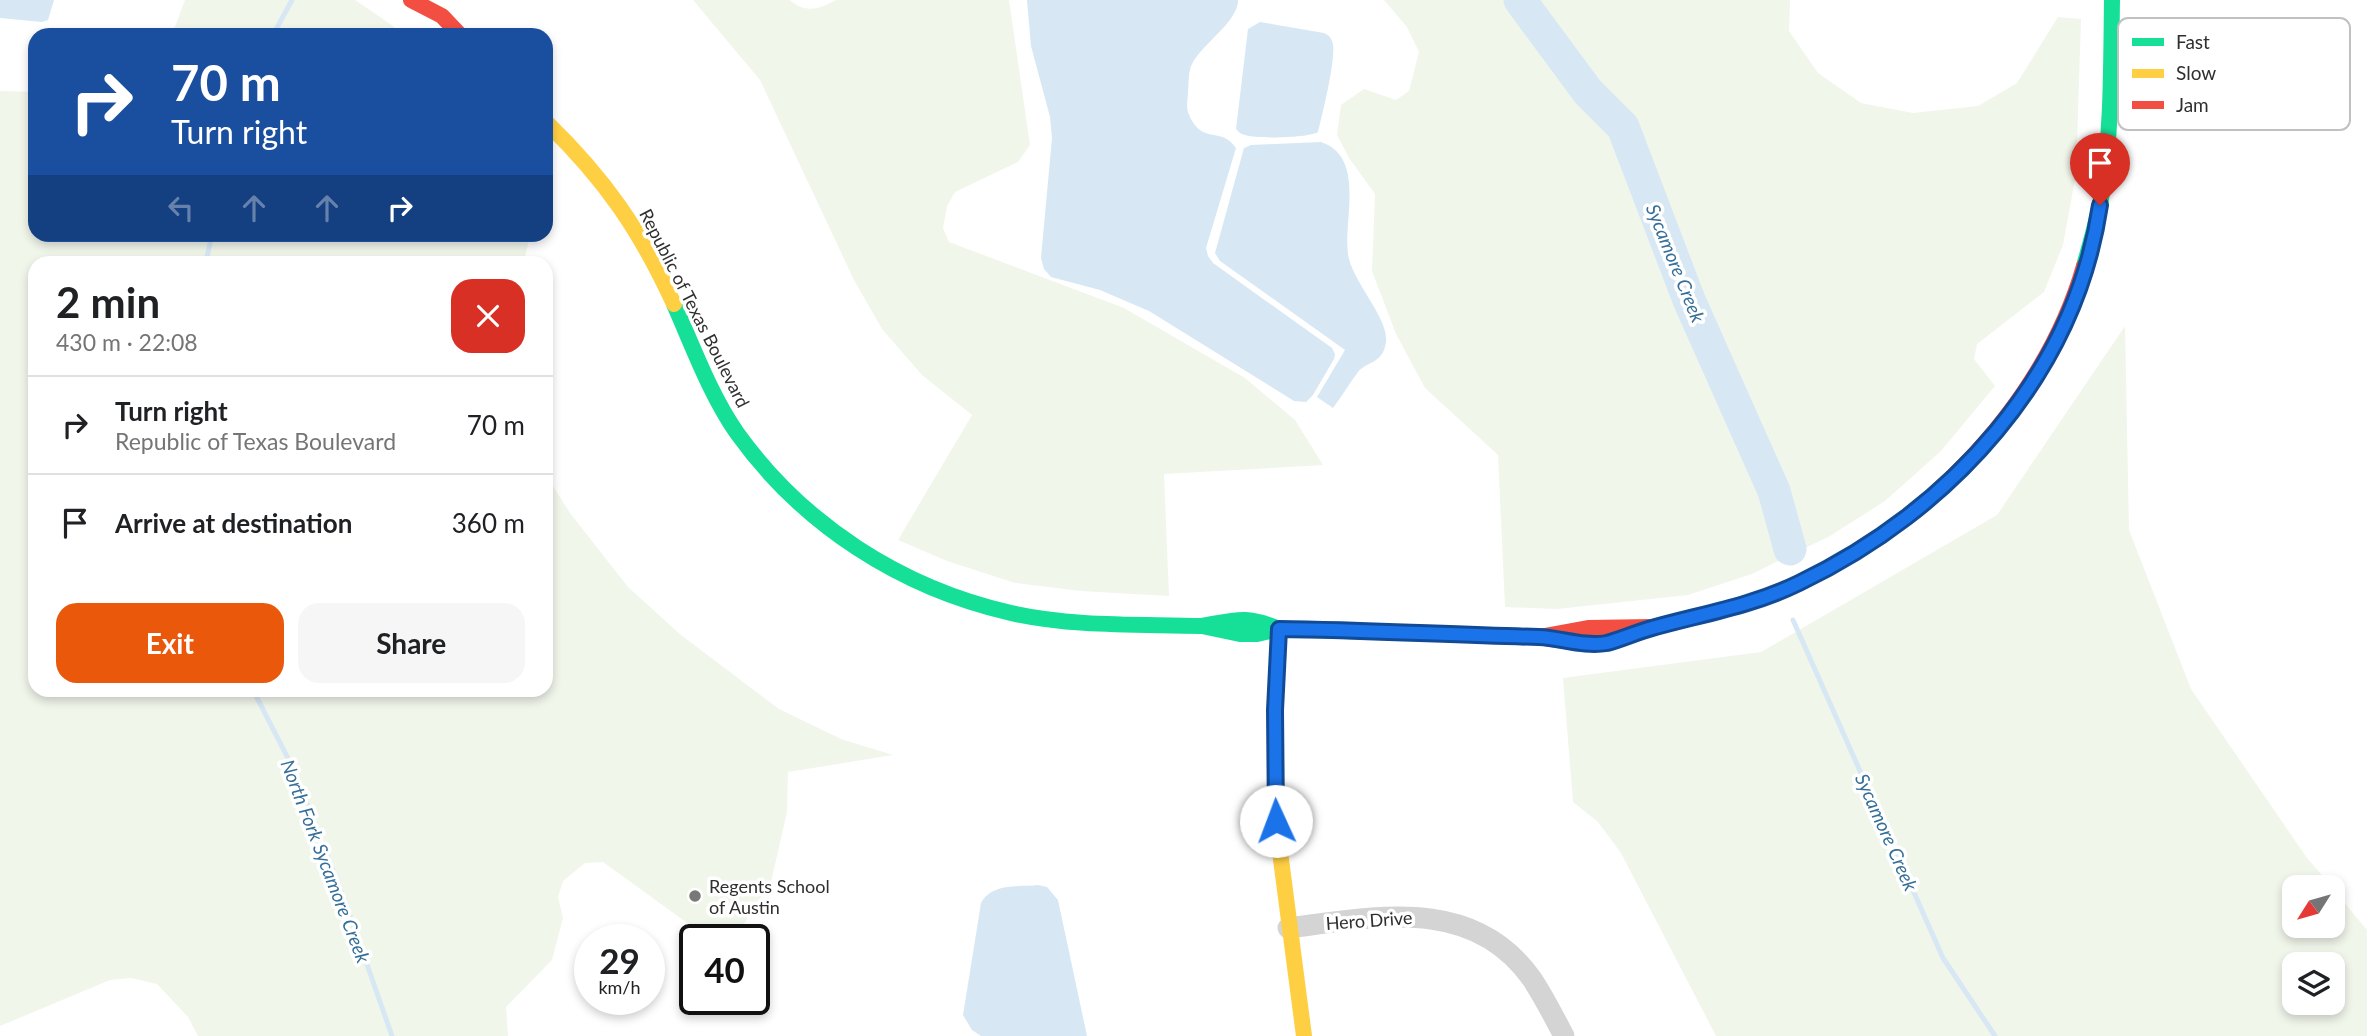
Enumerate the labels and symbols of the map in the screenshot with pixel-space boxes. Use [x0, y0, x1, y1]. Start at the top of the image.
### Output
legend [2118, 18, 2350, 130]
text: Fast [2176, 30, 2210, 53]
text: Slow [2176, 61, 2216, 84]
text: Jam [2176, 93, 2209, 116]
pin [2070, 133, 2130, 205]
water label: Sycamore Creek [1642, 200, 1711, 327]
street label: Republic of Texas Boulevard [635, 205, 755, 411]
water label: North Fork Sycamore Creek [277, 756, 376, 967]
water label: Sycamore Creek [1851, 770, 1923, 895]
position arrow [1239, 784, 1313, 858]
place label: Regents School of Austin [709, 875, 830, 918]
north arrow [2282, 875, 2345, 938]
marker: Regents School of Austin [687, 888, 703, 904]
street label: Hero Drive [1325, 906, 1413, 934]
speed limit sign: 40 [679, 924, 770, 1015]

